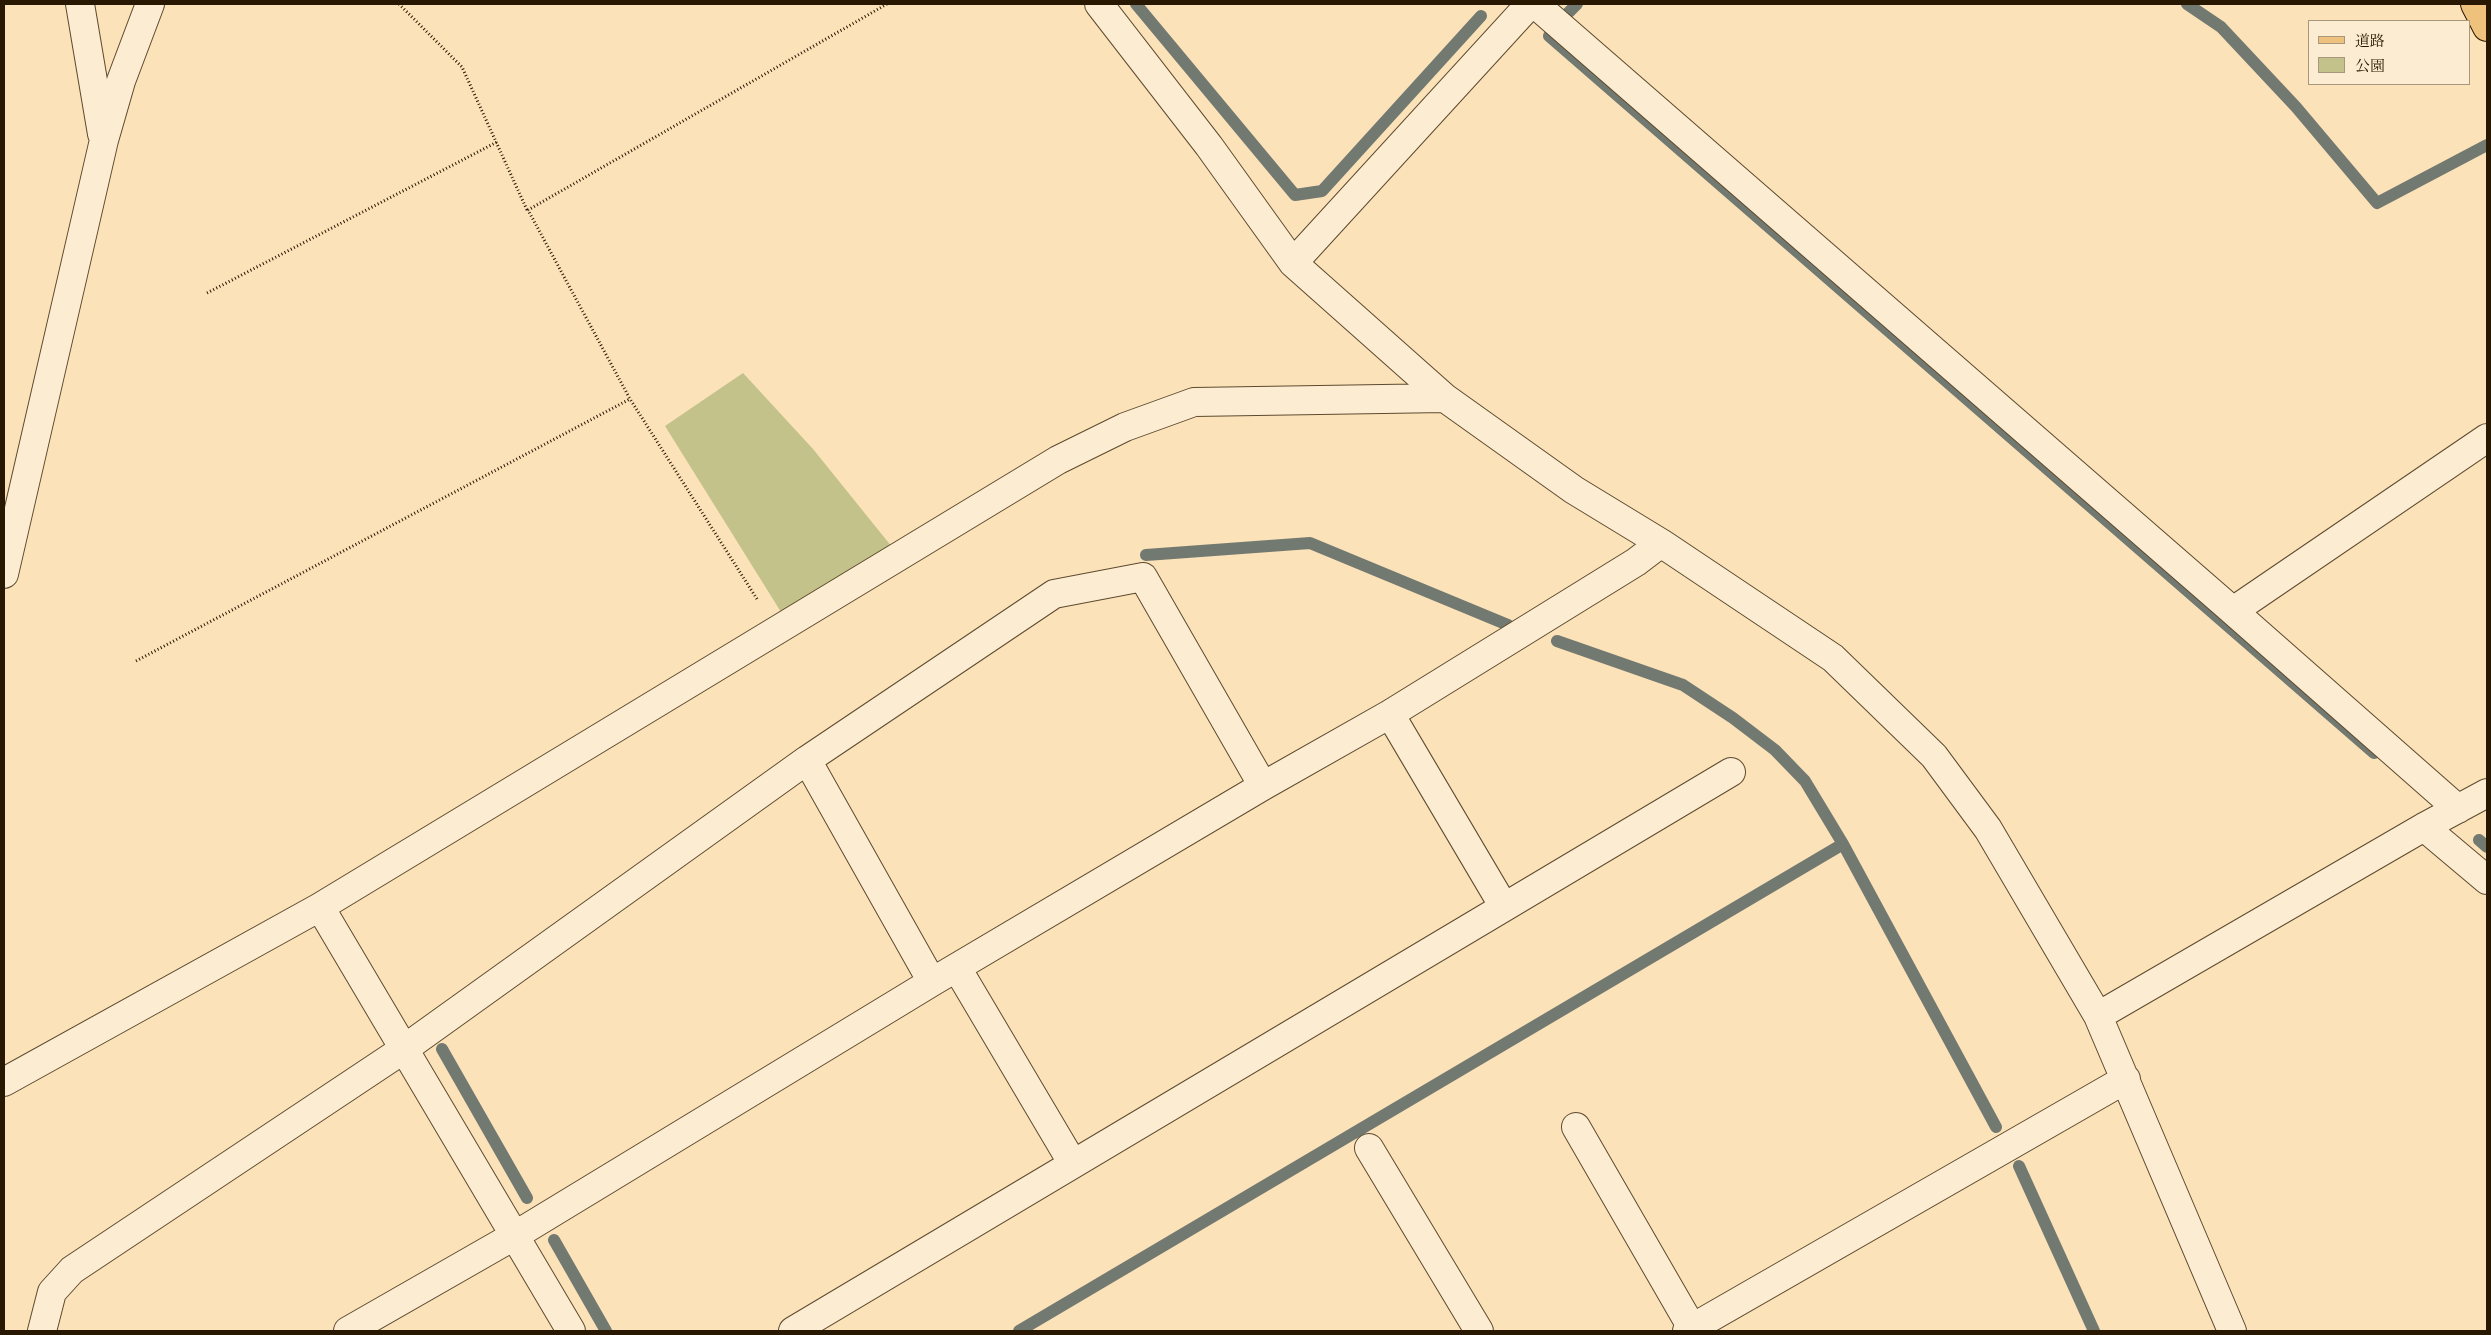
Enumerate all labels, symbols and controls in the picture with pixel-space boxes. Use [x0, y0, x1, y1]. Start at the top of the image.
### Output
legend [2308, 20, 2471, 85]
text: 道路 [2355, 31, 2385, 50]
text: 公園 [2355, 56, 2385, 75]

